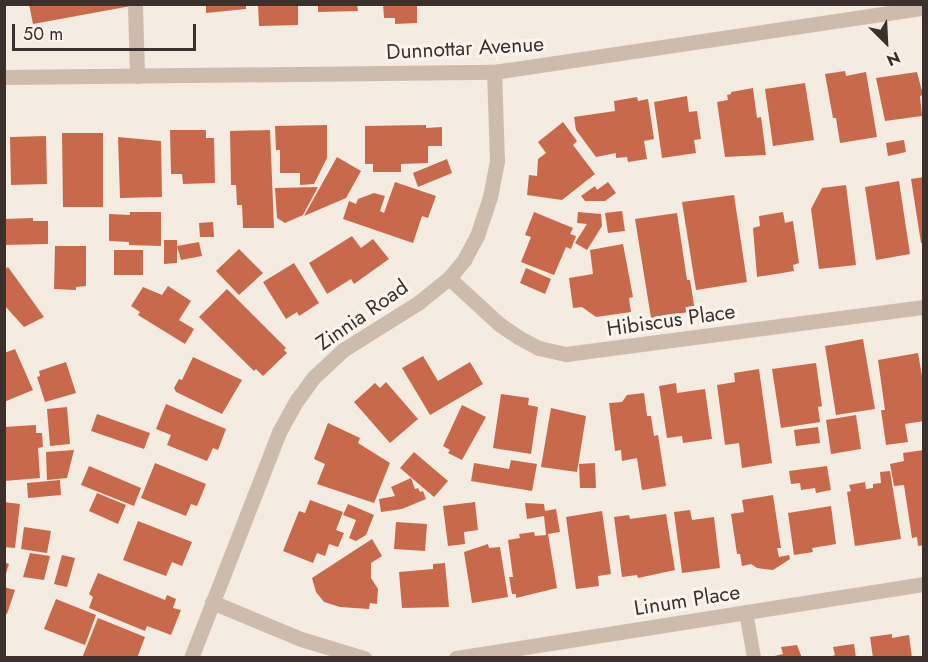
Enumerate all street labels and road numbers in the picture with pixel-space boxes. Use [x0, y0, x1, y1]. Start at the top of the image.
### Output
street label: Dunnottar Avenue [385, 31, 545, 65]
street label: Zinnia Road [311, 274, 413, 356]
street label: Hibiscus Place [605, 299, 737, 341]
street label: Linum Place [632, 579, 742, 621]

